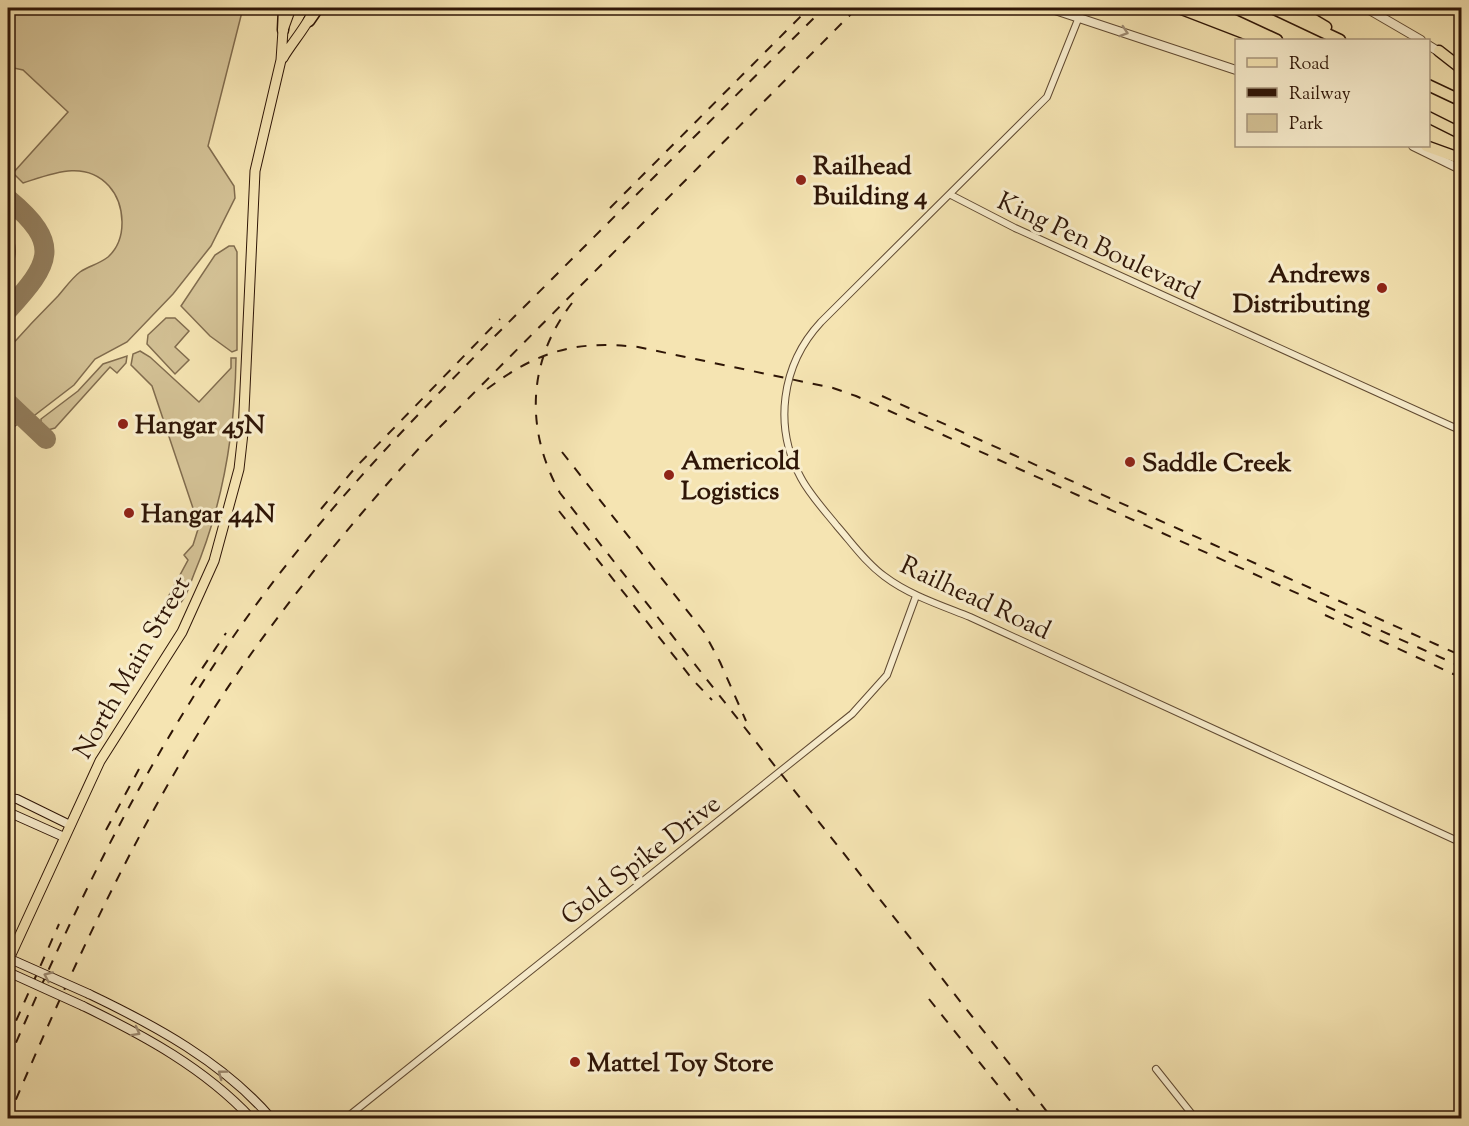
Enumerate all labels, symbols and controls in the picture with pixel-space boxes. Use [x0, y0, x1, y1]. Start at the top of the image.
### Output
one-way arrow [1118, 25, 1129, 37]
legend [1235, 39, 1430, 147]
text: Road [1289, 52, 1329, 78]
text: Railway [1289, 82, 1351, 108]
text: Park [1289, 112, 1324, 138]
place label: Railhead Building 4 [813, 149, 927, 216]
marker: Railhead Building 4 [794, 173, 808, 187]
street label: King Pen Boulevard [990, 184, 1206, 311]
place label: Andrews Distributing [1233, 257, 1370, 324]
marker: Andrews Distributing [1375, 281, 1389, 295]
place label: Hangar 45N [135, 408, 265, 445]
marker: Hangar 45N [116, 417, 130, 431]
place label: Americold Logistics [681, 444, 800, 511]
place label: Saddle Creek [1142, 446, 1292, 483]
marker: Saddle Creek [1123, 455, 1137, 469]
marker: Americold Logistics [662, 468, 676, 482]
place label: Hangar 44N [141, 497, 275, 534]
marker: Hangar 44N [122, 506, 136, 520]
street label: Railhead Road [893, 548, 1057, 651]
street label: North Main Street [66, 570, 201, 766]
street label: Gold Spike Drive [554, 787, 729, 935]
one-way arrow [44, 971, 55, 983]
one-way arrow [129, 1025, 140, 1036]
place label: Mattel Toy Store [587, 1046, 774, 1083]
marker: Mattel Toy Store [568, 1055, 582, 1069]
one-way arrow [218, 1070, 229, 1081]

